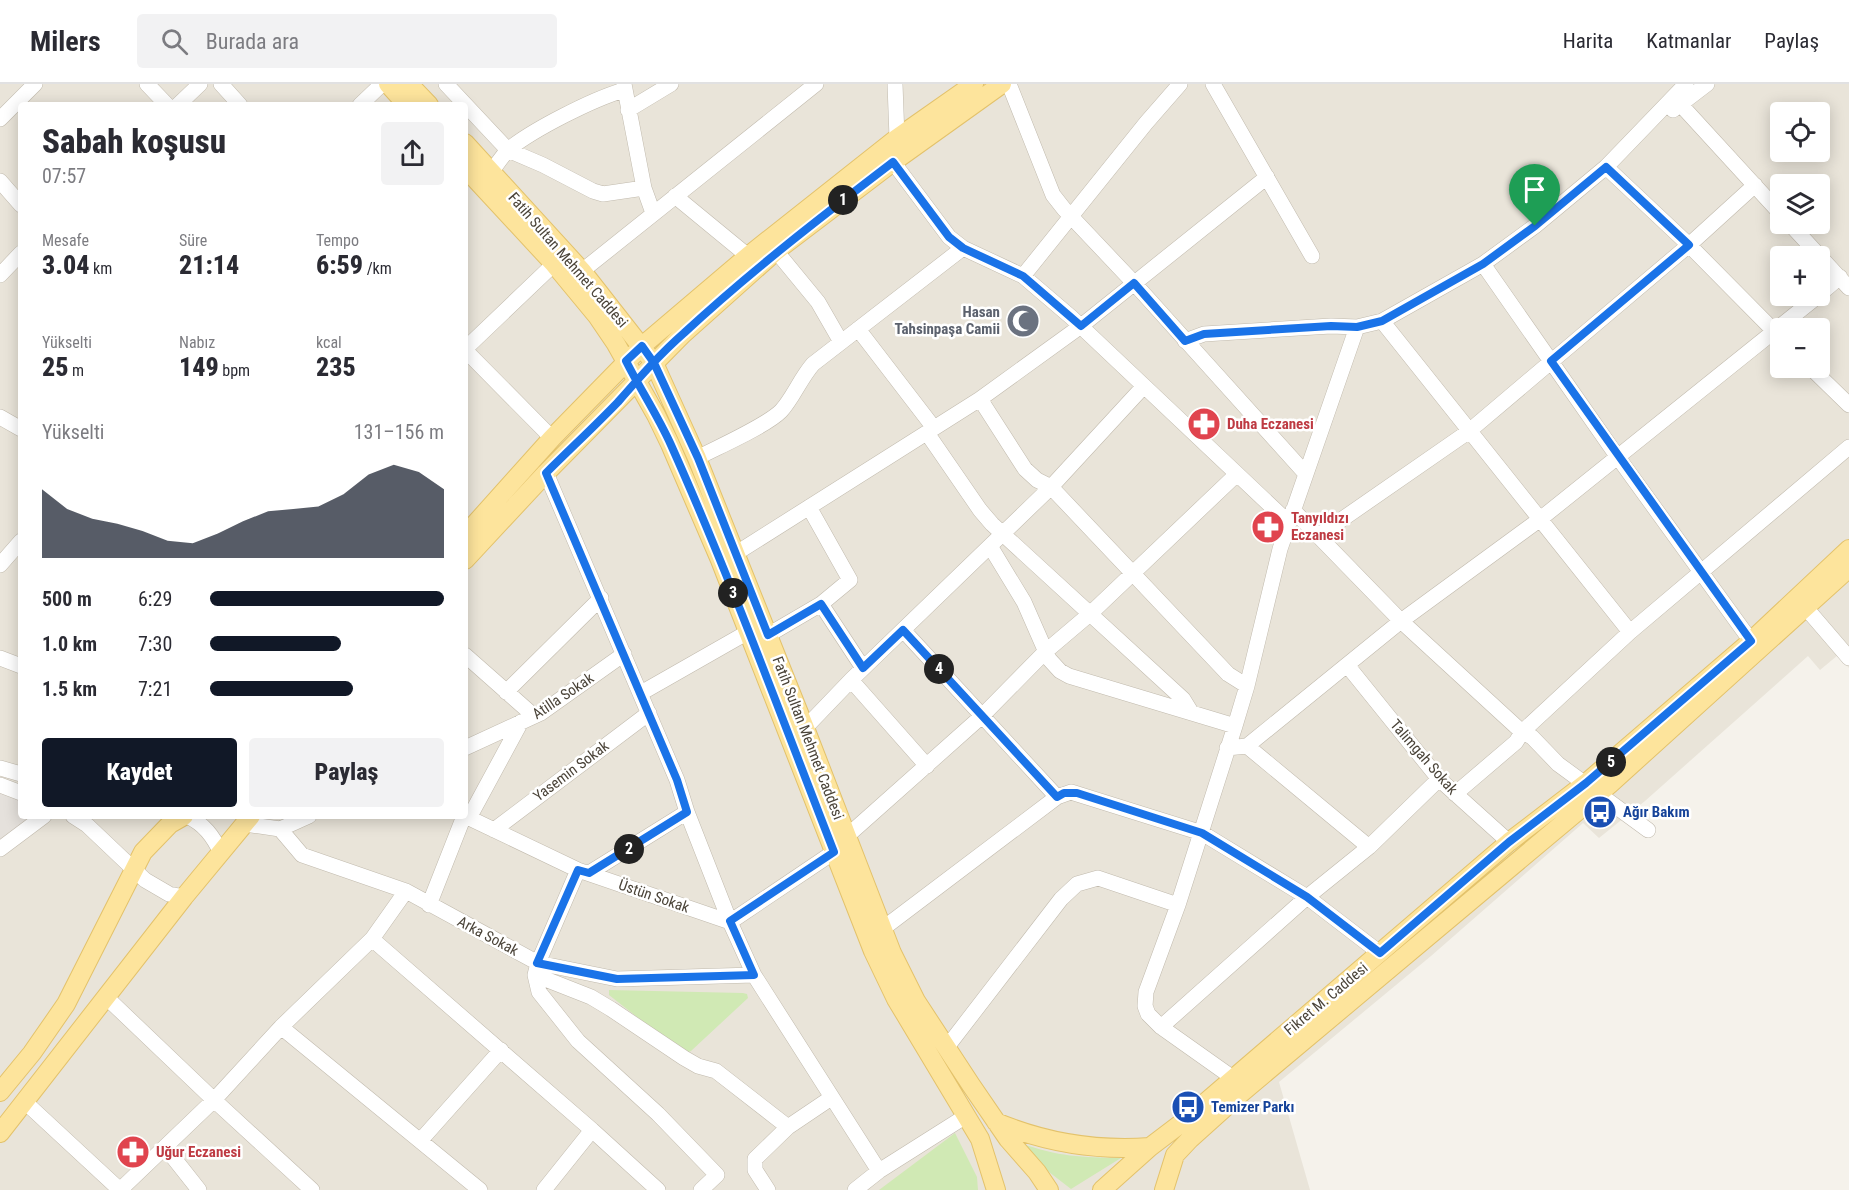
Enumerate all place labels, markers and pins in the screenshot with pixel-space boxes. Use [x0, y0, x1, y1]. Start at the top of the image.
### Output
pin [1509, 164, 1560, 226]
pin: 1 [828, 185, 858, 215]
place label: Hasan Tahsinpaşa Camii [895, 303, 1000, 338]
mosque icon: Hasan Tahsinpaşa Camii [1005, 303, 1041, 339]
pharmacy icon: Duha Eczanesi [1186, 406, 1222, 442]
place label: Duha Eczanesi [1227, 415, 1314, 433]
pharmacy icon: Tanyıldızı Eczanesi [1250, 509, 1286, 545]
place label: Tanyıldızı Eczanesi [1291, 509, 1349, 544]
pin: 3 [718, 578, 748, 608]
pin: 4 [924, 654, 954, 684]
pin: 5 [1596, 747, 1626, 777]
bus stop icon: Ağır Bakım [1582, 794, 1618, 830]
place label: Ağır Bakım [1623, 803, 1690, 821]
pin: 2 [614, 834, 644, 864]
bus stop icon: Temizer Parkı [1170, 1089, 1206, 1125]
place label: Temizer Parkı [1211, 1098, 1294, 1116]
pharmacy icon: Uğur Eczanesi [115, 1134, 151, 1170]
place label: Uğur Eczanesi [156, 1143, 241, 1161]

